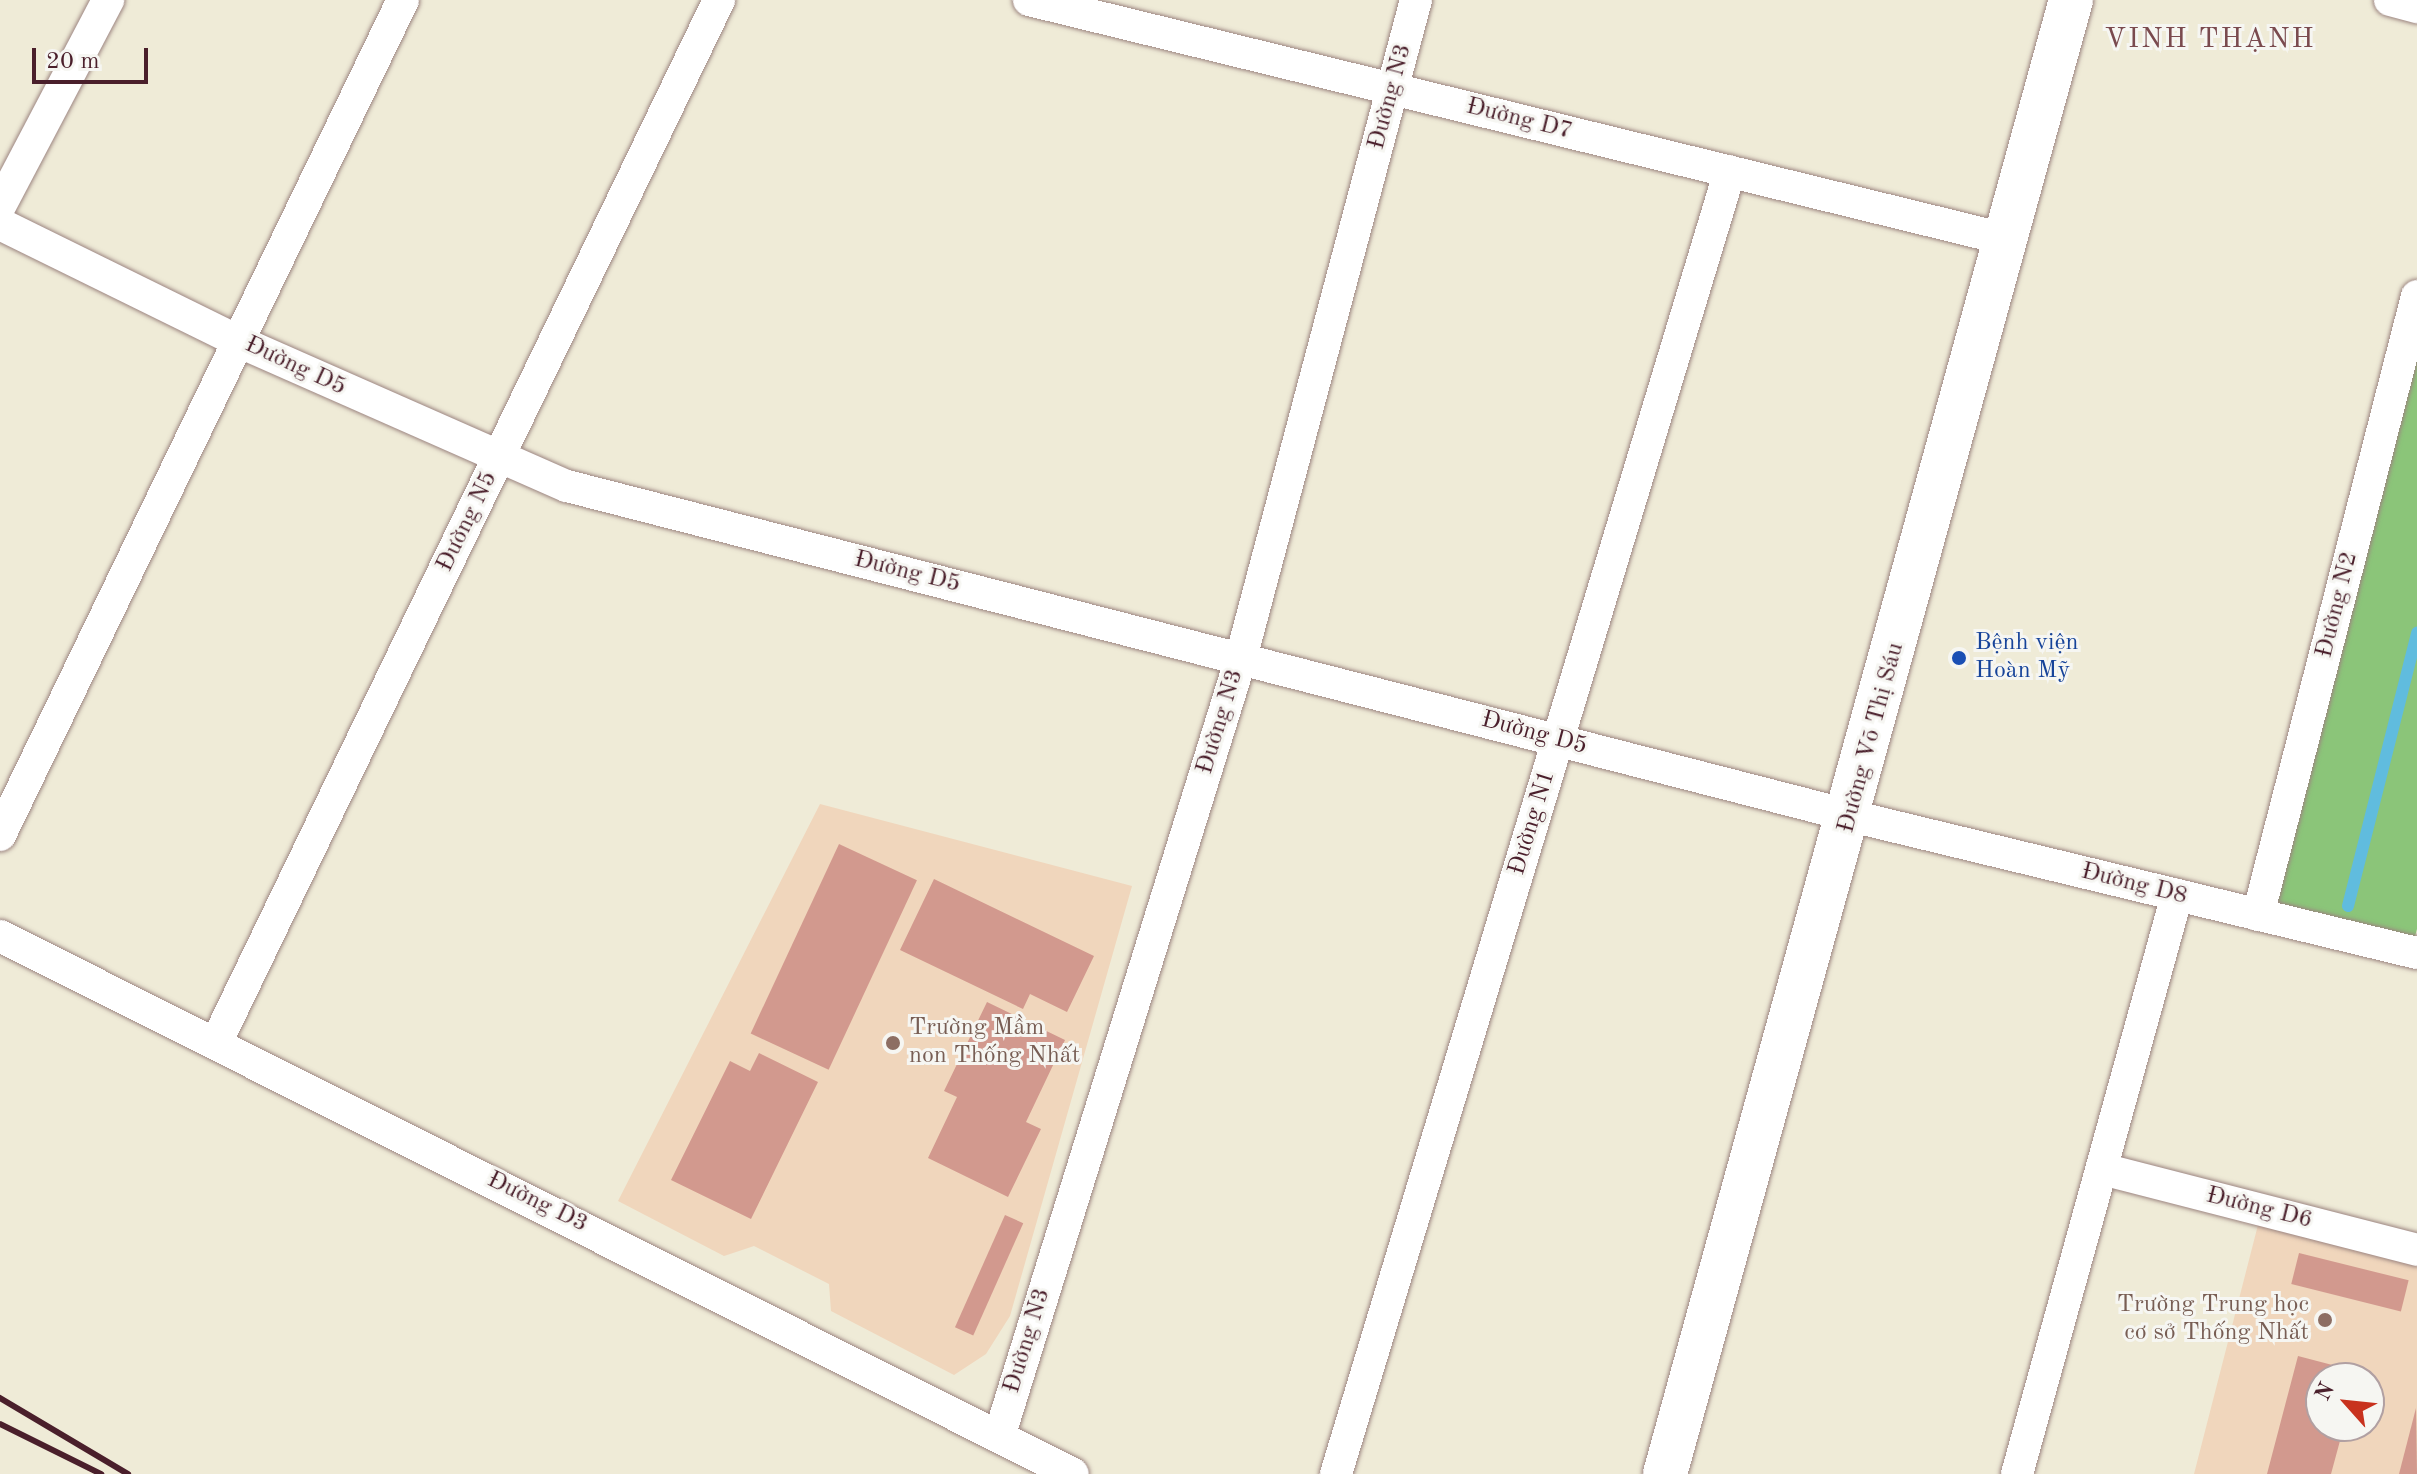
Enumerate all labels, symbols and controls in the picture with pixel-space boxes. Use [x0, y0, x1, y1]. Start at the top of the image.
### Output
district label: VINH THẠNH [2104, 23, 2316, 57]
scale bar [36, 32, 152, 82]
street label: Đường N3 [1363, 41, 1419, 153]
text: 20 m [46, 50, 100, 74]
street label: Đường D7 [1463, 93, 1575, 147]
street label: Đường D5 [240, 331, 350, 403]
street label: Đường N5 [431, 467, 505, 577]
street label: Đường D5 [851, 546, 963, 600]
street label: Đường N2 [2311, 549, 2365, 661]
place label: Bệnh viện Hoàn Mỹ [1975, 630, 2079, 686]
street label: Đường Võ Thị Sáu [1833, 640, 1911, 836]
marker: Bệnh viện Hoàn Mỹ [1950, 649, 1968, 667]
street label: Đường N3 [1191, 666, 1251, 778]
street label: Đường D5 [1478, 706, 1590, 762]
street label: Đường N1 [1503, 767, 1563, 879]
street label: Đường D8 [2078, 858, 2190, 912]
place label: Trường Mầm non Thống Nhất [909, 1015, 1080, 1071]
marker: Trường Mầm non Thống Nhất [884, 1034, 902, 1052]
street label: Đường D3 [482, 1166, 592, 1240]
street label: Đường D6 [2203, 1182, 2315, 1236]
street label: Đường N3 [998, 1285, 1058, 1397]
place label: Trường Trung học cơ sở Thống Nhất [2117, 1292, 2309, 1348]
marker: Trường Trung học cơ sở Thống Nhất [2316, 1311, 2334, 1329]
north arrow [2305, 1362, 2385, 1442]
text: N [2312, 1380, 2339, 1404]

